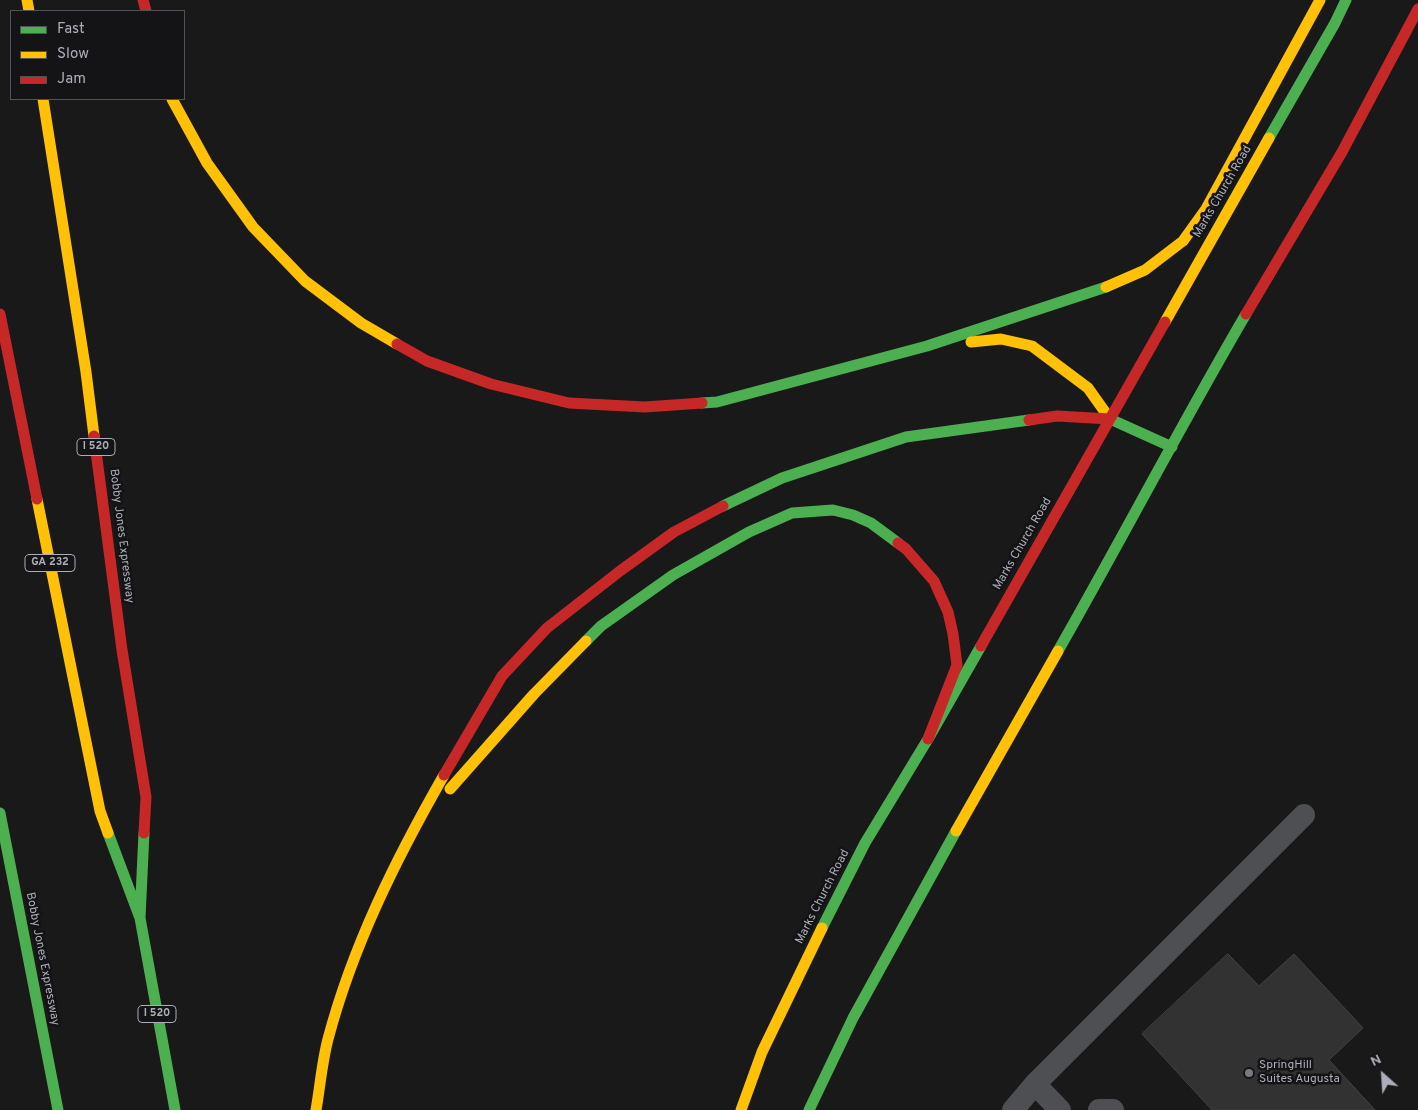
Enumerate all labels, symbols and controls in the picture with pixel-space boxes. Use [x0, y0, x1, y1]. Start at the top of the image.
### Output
legend [10, 10, 185, 100]
text: Fast [57, 20, 85, 39]
text: Slow [57, 45, 89, 64]
text: Jam [57, 70, 86, 89]
street label: Marks Church Road [1191, 143, 1255, 241]
road number: I 520 [77, 438, 115, 456]
street label: Bobby Jones Expressway [106, 468, 136, 604]
street label: Marks Church Road [991, 495, 1055, 593]
road number: GA 232 [25, 554, 75, 572]
street label: Marks Church Road [793, 847, 853, 947]
street label: Bobby Jones Expressway [22, 891, 62, 1027]
road number: I 520 [138, 1006, 176, 1022]
north arrow [1358, 1050, 1408, 1100]
text: N [1368, 1051, 1384, 1071]
place label: SpringHill Suites Augusta [1259, 1059, 1340, 1087]
marker: SpringHill Suites Augusta [1243, 1067, 1255, 1079]

